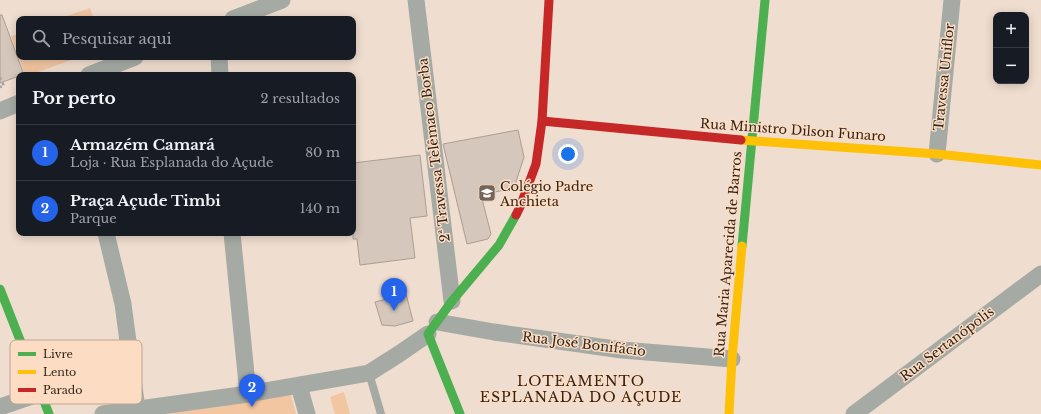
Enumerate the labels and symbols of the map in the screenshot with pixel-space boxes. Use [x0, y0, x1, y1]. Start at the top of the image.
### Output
street label: Travessa Uniflor [930, 22, 958, 132]
street label: 2ª Travessa Telêmaco Borba [414, 56, 454, 243]
street label: Rua Ministro Dilson Funaro [700, 115, 886, 145]
your location [558, 144, 578, 164]
street label: Rua Maria Aparecida de Barros [711, 150, 745, 358]
place label: Colégio Padre Anchieta [499, 178, 593, 210]
school or university icon: Colégio Padre Anchieta [477, 183, 497, 203]
pin: 1 [381, 278, 407, 311]
street label: Rua Sertanópolis [897, 303, 997, 385]
street label: Rua José Bonifácio [521, 328, 647, 360]
legend [10, 340, 142, 404]
text: Livre [43, 347, 73, 361]
text: Lento [43, 365, 76, 379]
district label: LOTEAMENTO ESPLANADA DO AÇUDE [480, 372, 682, 406]
pin: 2 [239, 374, 265, 407]
text: Parado [43, 383, 82, 397]

